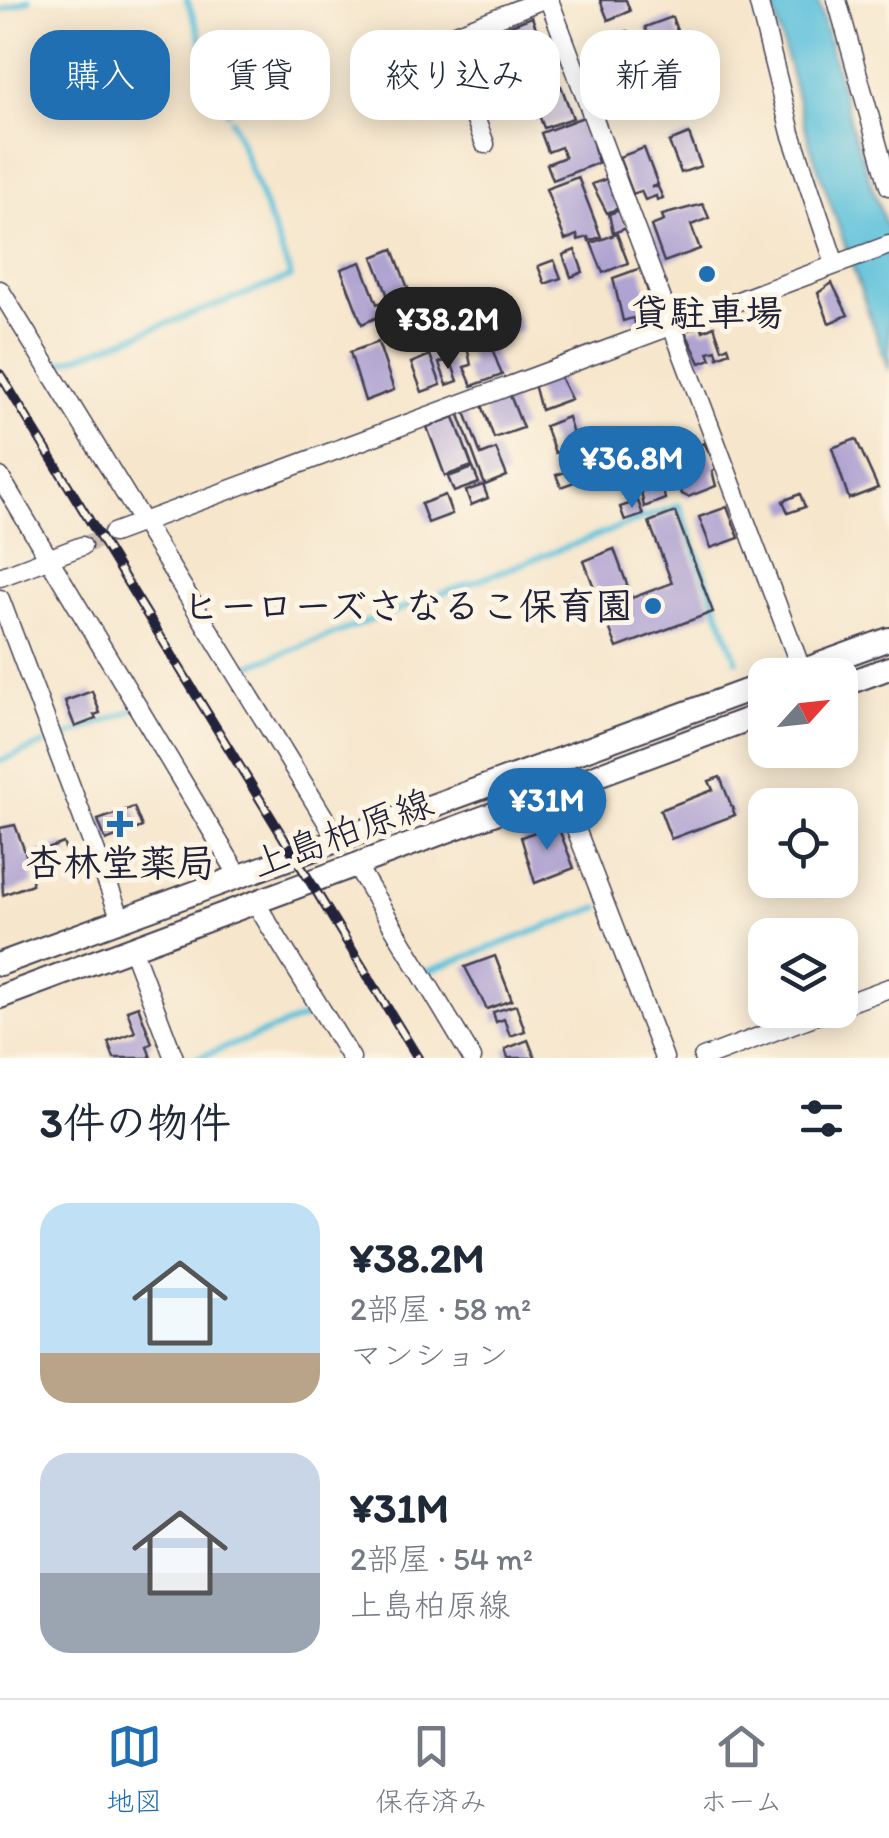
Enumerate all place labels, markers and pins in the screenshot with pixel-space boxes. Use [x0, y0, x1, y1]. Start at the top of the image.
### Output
marker: 貸駐車場 [696, 263, 718, 285]
pin: ¥38.2M [367, 287, 529, 372]
place label: 貸駐車場 [631, 290, 783, 336]
pin: ¥36.8M [551, 426, 713, 511]
place label: ヒーローズさなるこ保育園 [182, 583, 633, 629]
marker: ヒーローズさなるこ保育園 [642, 595, 664, 617]
pin: ¥31M [488, 768, 606, 853]
marker: 杏林堂薬局 [109, 813, 131, 835]
place label: 杏林堂薬局 [25, 840, 215, 886]

